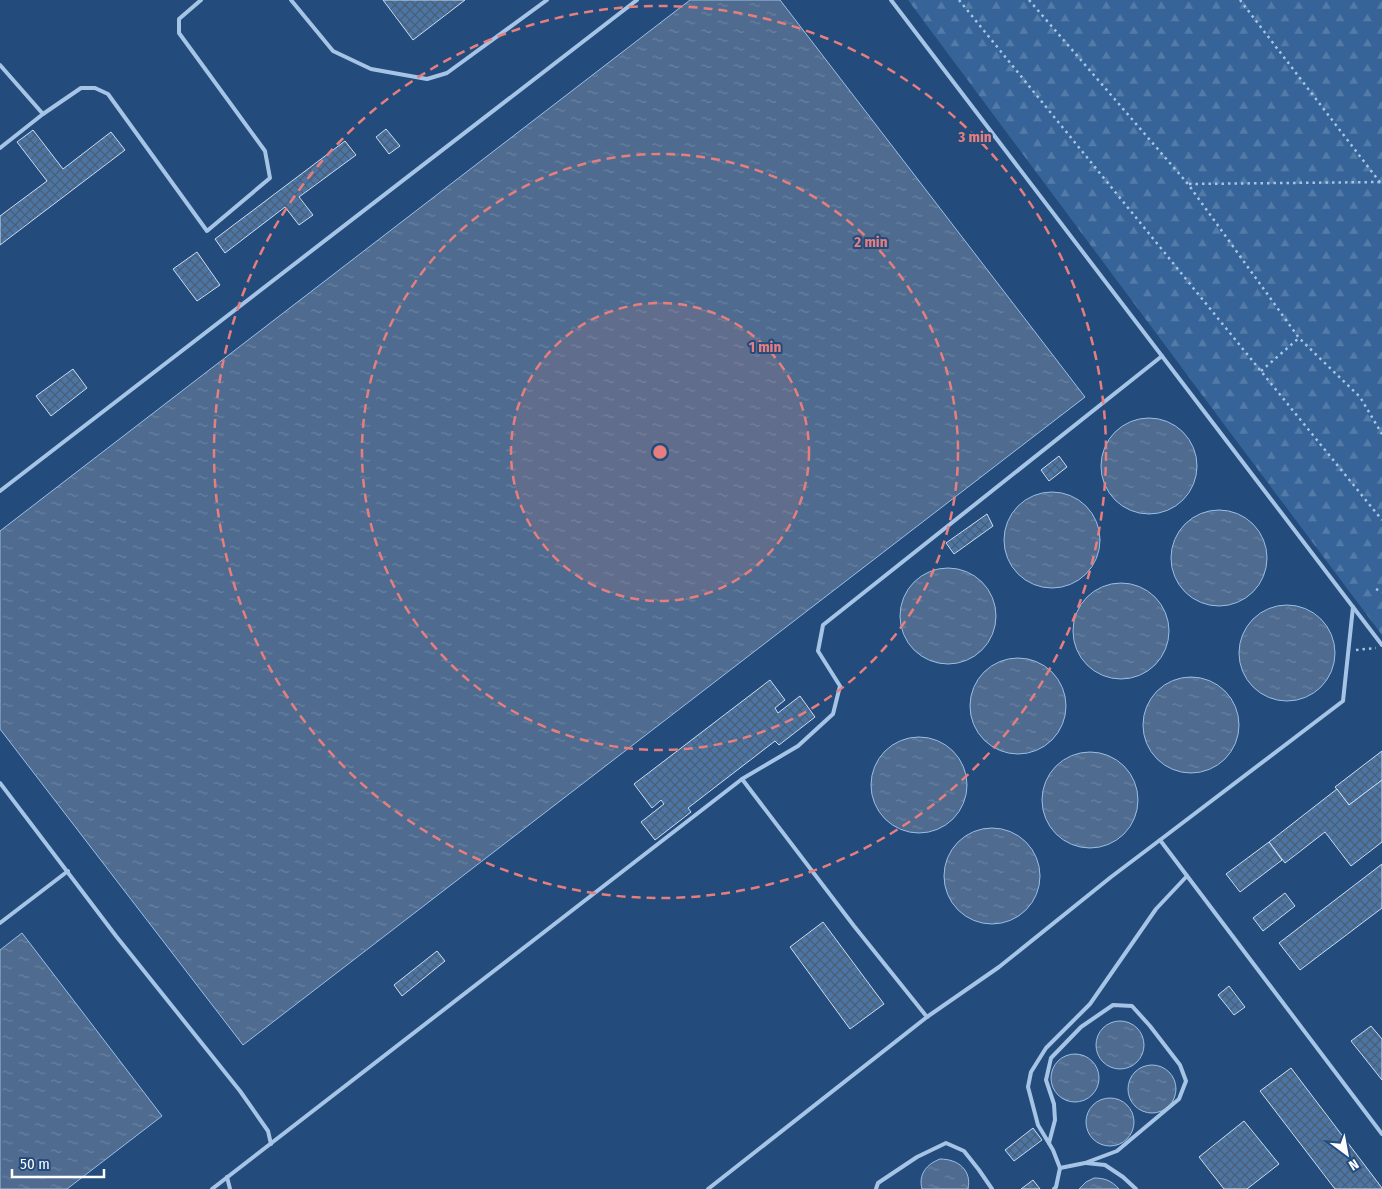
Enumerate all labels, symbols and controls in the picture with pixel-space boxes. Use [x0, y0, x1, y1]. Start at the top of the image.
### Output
text: 3 min [957, 128, 992, 146]
text: 2 min [853, 233, 888, 251]
text: 1 min [749, 338, 781, 356]
centre of rings [651, 443, 669, 461]
north arrow [1322, 1129, 1372, 1179]
scale bar [12, 1146, 105, 1178]
text: 50 m [20, 1155, 50, 1173]
text: N [1346, 1155, 1362, 1174]

